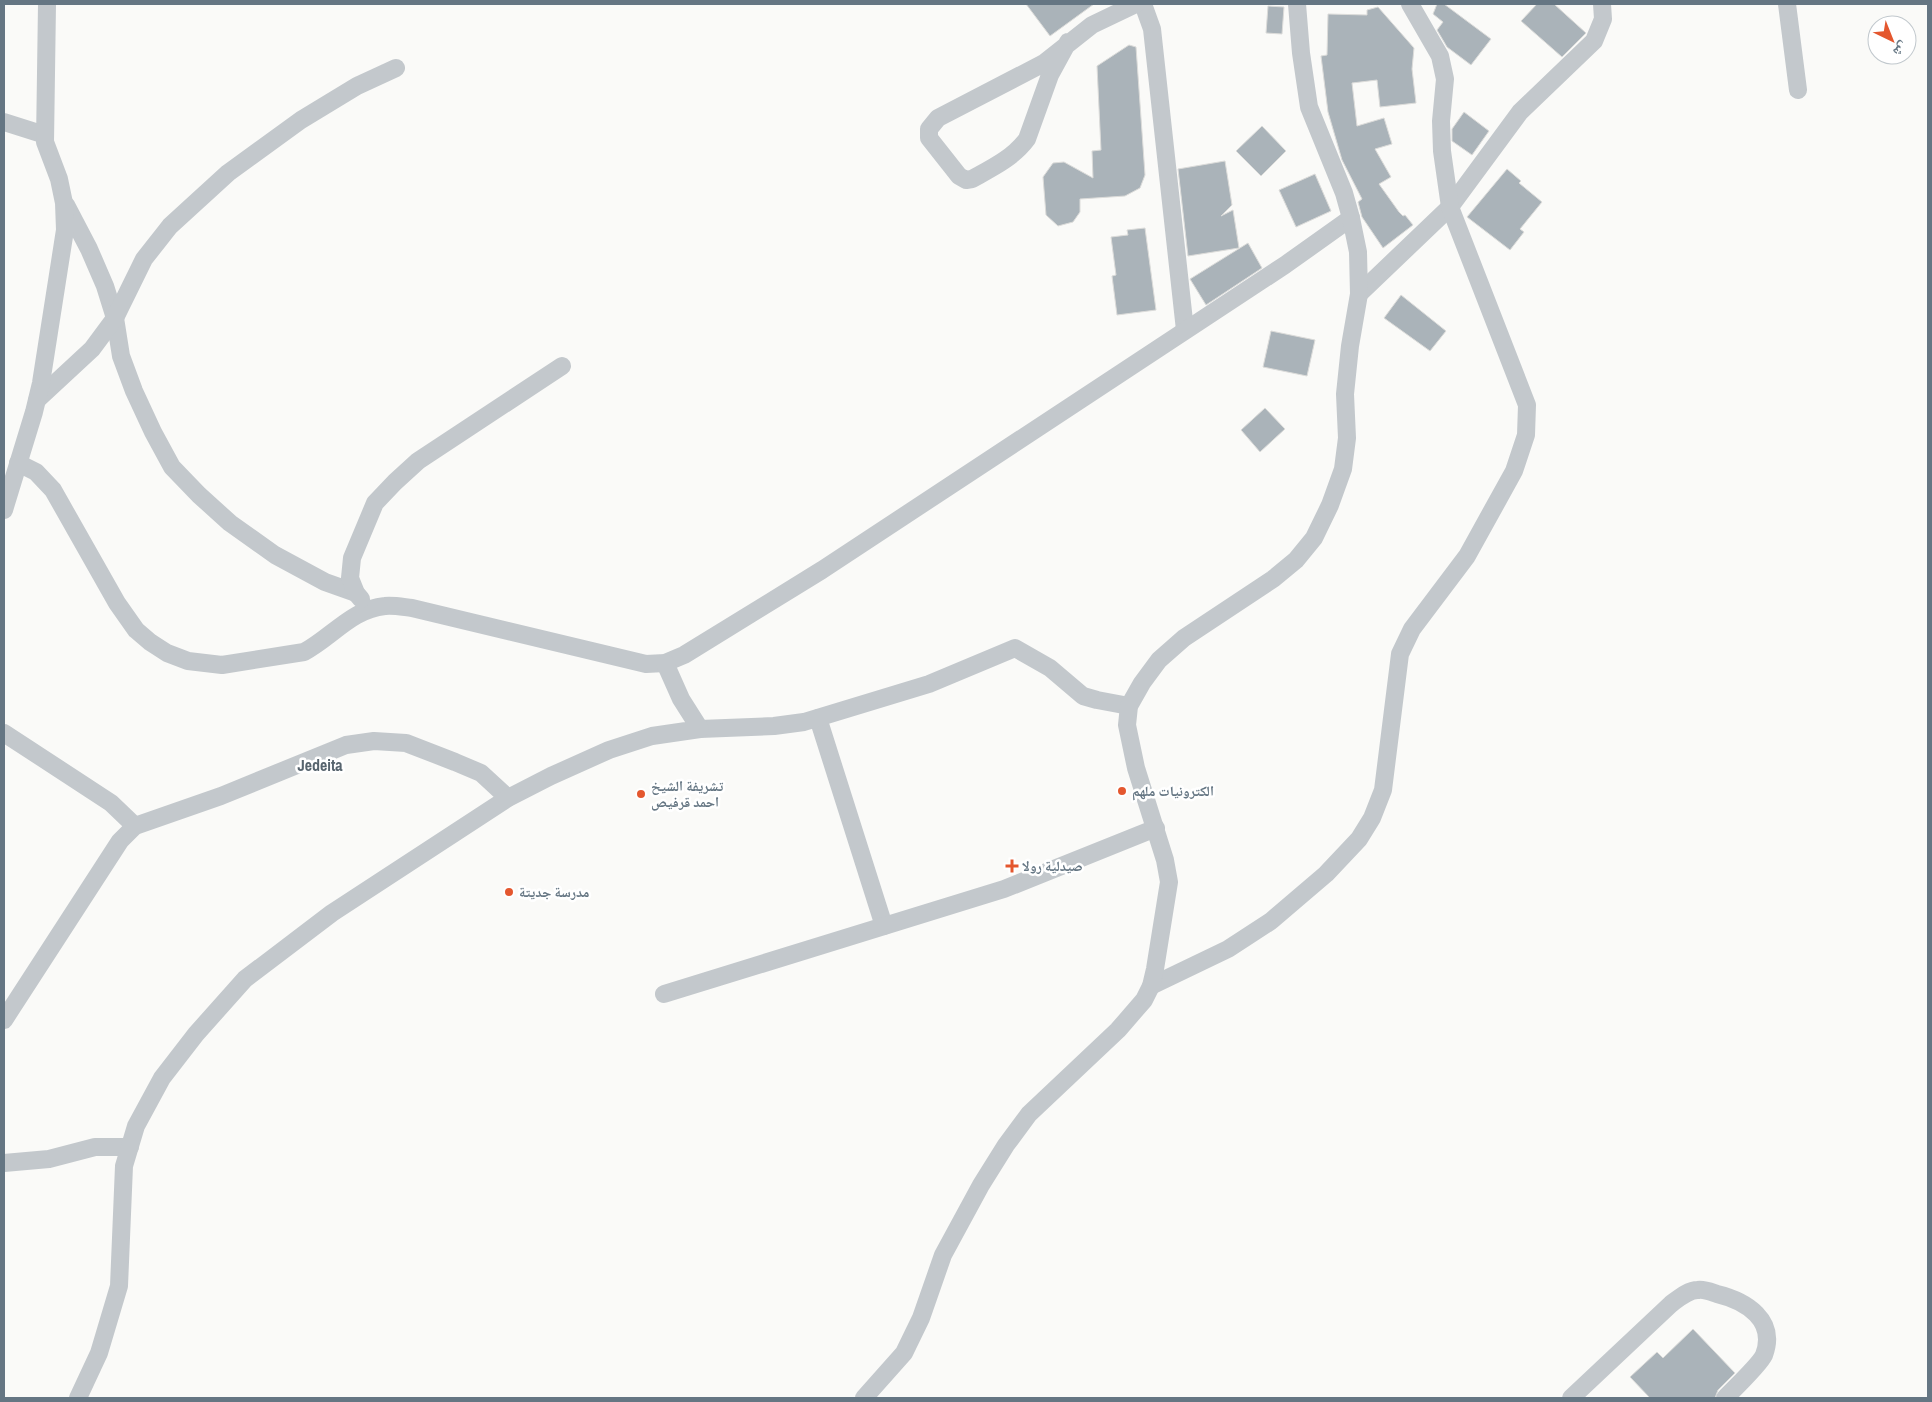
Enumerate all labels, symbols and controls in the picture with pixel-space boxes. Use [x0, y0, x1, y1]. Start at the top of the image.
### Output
north arrow [1867, 15, 1917, 65]
text: ش [1889, 38, 1912, 61]
district label: Jedeita [297, 754, 343, 776]
place label: تشريفة الشيخ احمد قرفيص [651, 777, 724, 811]
place label: الكترونيات ملهم [1132, 782, 1214, 801]
marker: الكترونيات ملهم [1116, 785, 1128, 797]
marker: تشريفة الشيخ احمد قرفيص [635, 788, 647, 800]
place label: صيدلية رولا [1022, 857, 1083, 875]
marker: صيدلية رولا [1006, 860, 1018, 872]
place label: مدرسة جديتة [519, 883, 589, 901]
marker: مدرسة جديتة [503, 886, 515, 898]

